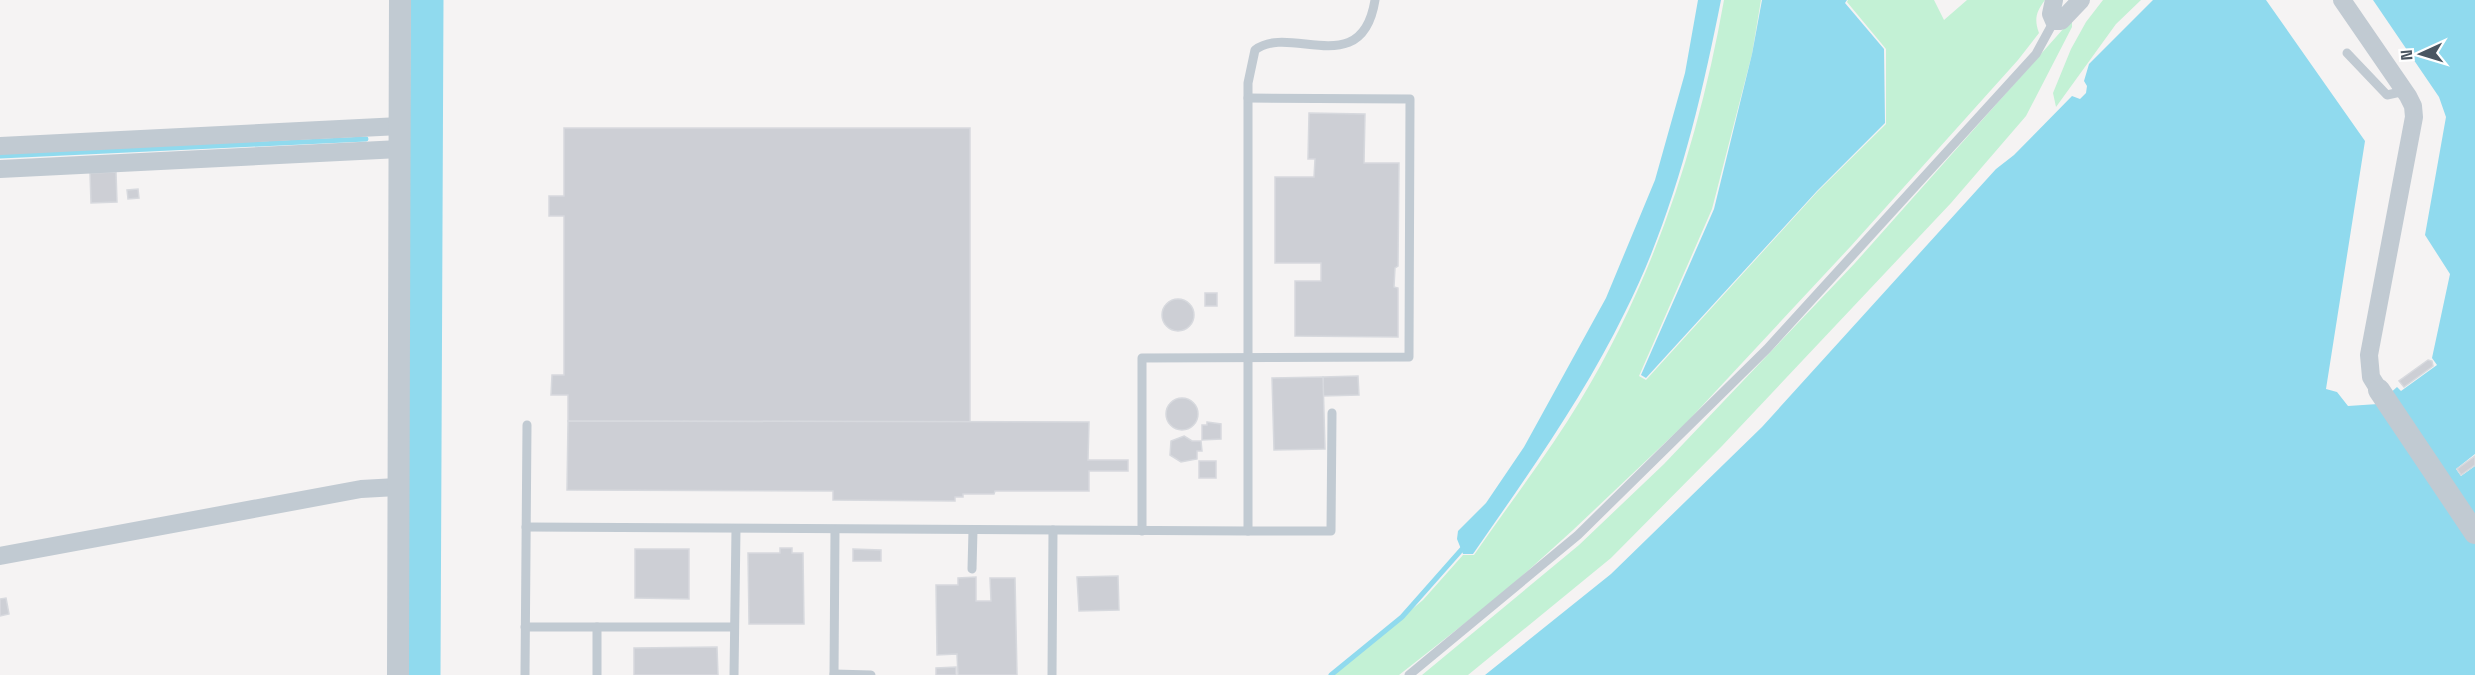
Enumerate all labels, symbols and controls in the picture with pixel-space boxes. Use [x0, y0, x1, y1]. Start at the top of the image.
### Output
north arrow [2391, 24, 2451, 84]
text: N [2396, 49, 2417, 61]

